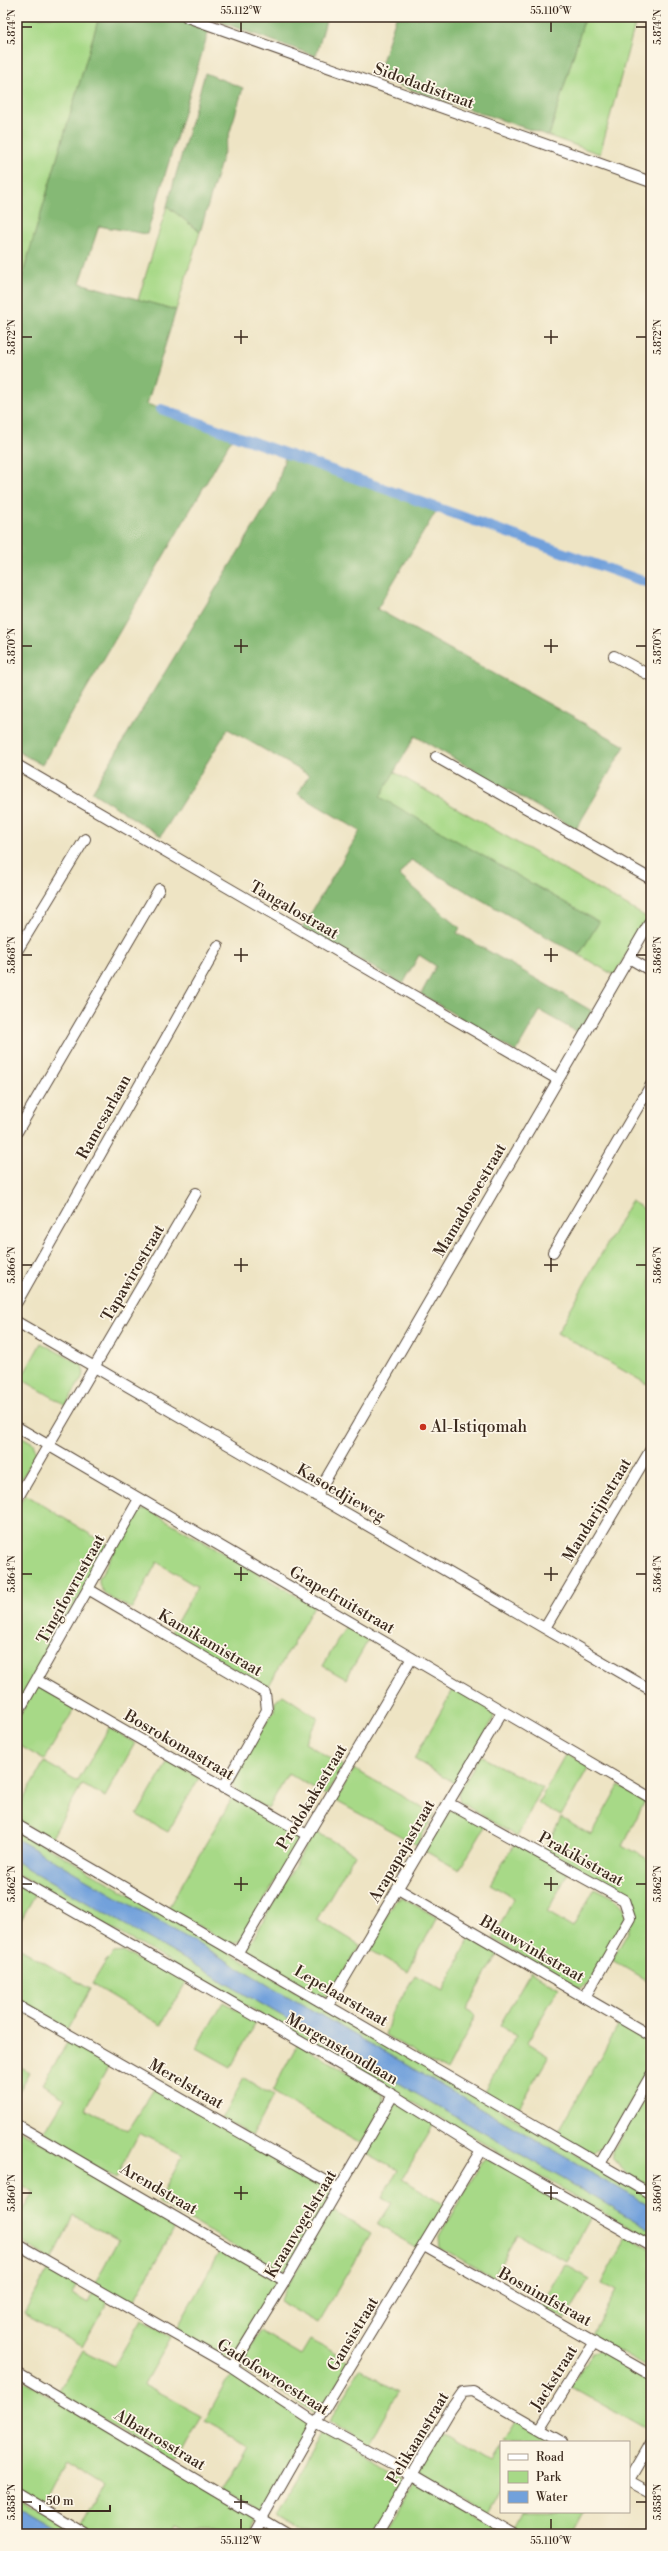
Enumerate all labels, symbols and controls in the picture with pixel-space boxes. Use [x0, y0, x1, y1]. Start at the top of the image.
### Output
text: 55.112°W [221, 5, 262, 17]
text: 55.110°W [530, 5, 573, 17]
text: 5.874°N [6, 9, 18, 45]
text: 5.874°N [652, 9, 664, 45]
street label: Sidodadistraat [371, 59, 477, 114]
text: 5.872°N [6, 319, 18, 355]
text: 5.872°N [652, 319, 664, 355]
text: 5.870°N [6, 627, 18, 664]
text: 5.870°N [652, 627, 664, 664]
street label: Tangalostraat [246, 876, 342, 944]
text: 5.868°N [6, 936, 18, 974]
text: 5.868°N [652, 936, 664, 974]
street label: Ramesarlaan [73, 1071, 136, 1163]
street label: Mamadosoestraat [429, 1139, 511, 1260]
street label: Tapawirostraat [97, 1220, 169, 1325]
text: 5.866°N [6, 1246, 18, 1284]
text: 5.866°N [652, 1246, 664, 1284]
place label: Al-Istiqomah [430, 1417, 528, 1437]
marker: Al-Istiqomah [418, 1422, 428, 1432]
street label: Mandarijnstraat [558, 1454, 636, 1566]
street label: Kasoedjieweg [293, 1459, 390, 1527]
street label: Tingifowrustraat [33, 1530, 110, 1648]
text: 5.864°N [6, 1555, 18, 1593]
text: 5.864°N [652, 1555, 664, 1593]
street label: Grapefruitstraat [286, 1562, 399, 1638]
street label: Kamikamistraat [154, 1605, 266, 1681]
street label: Bosrokomastraat [120, 1705, 238, 1785]
street label: Prodokakastraat [272, 1740, 352, 1854]
street label: Arapapajastraat [364, 1796, 440, 1907]
street label: Prakikistraat [535, 1827, 628, 1891]
text: 5.862°N [6, 1865, 18, 1902]
text: 5.862°N [652, 1865, 664, 1902]
street label: Blauwvinkstraat [475, 1910, 588, 1987]
street label: Lepelaarstraat [290, 1961, 392, 2031]
street label: Morgenstondlaan [282, 2009, 402, 2089]
street label: Merelstraat [145, 2055, 227, 2114]
street label: Arendstraat [116, 2158, 202, 2219]
street label: Kraanvogelstraat [261, 2166, 341, 2282]
text: 5.860°N [6, 2174, 18, 2212]
text: 5.860°N [652, 2174, 664, 2212]
street label: Bosnimfstraat [494, 2263, 595, 2331]
street label: Gansistraat [323, 2293, 383, 2375]
street label: Gadofowroestraat [213, 2335, 333, 2420]
street label: Jackstraat [526, 2341, 582, 2415]
street label: Pelikaanstraat [383, 2388, 454, 2488]
street label: Albatrosstraat [110, 2404, 209, 2475]
legend [500, 2441, 630, 2513]
text: Road [536, 2450, 564, 2465]
text: Park [536, 2470, 562, 2485]
text: 5.858°N [6, 2483, 18, 2520]
text: 5.858°N [652, 2483, 664, 2520]
scale bar [40, 2487, 110, 2513]
text: Water [535, 2490, 568, 2505]
text: 50 m [46, 2494, 74, 2509]
text: 55.112°W [221, 2535, 262, 2547]
text: 55.110°W [530, 2535, 573, 2547]

